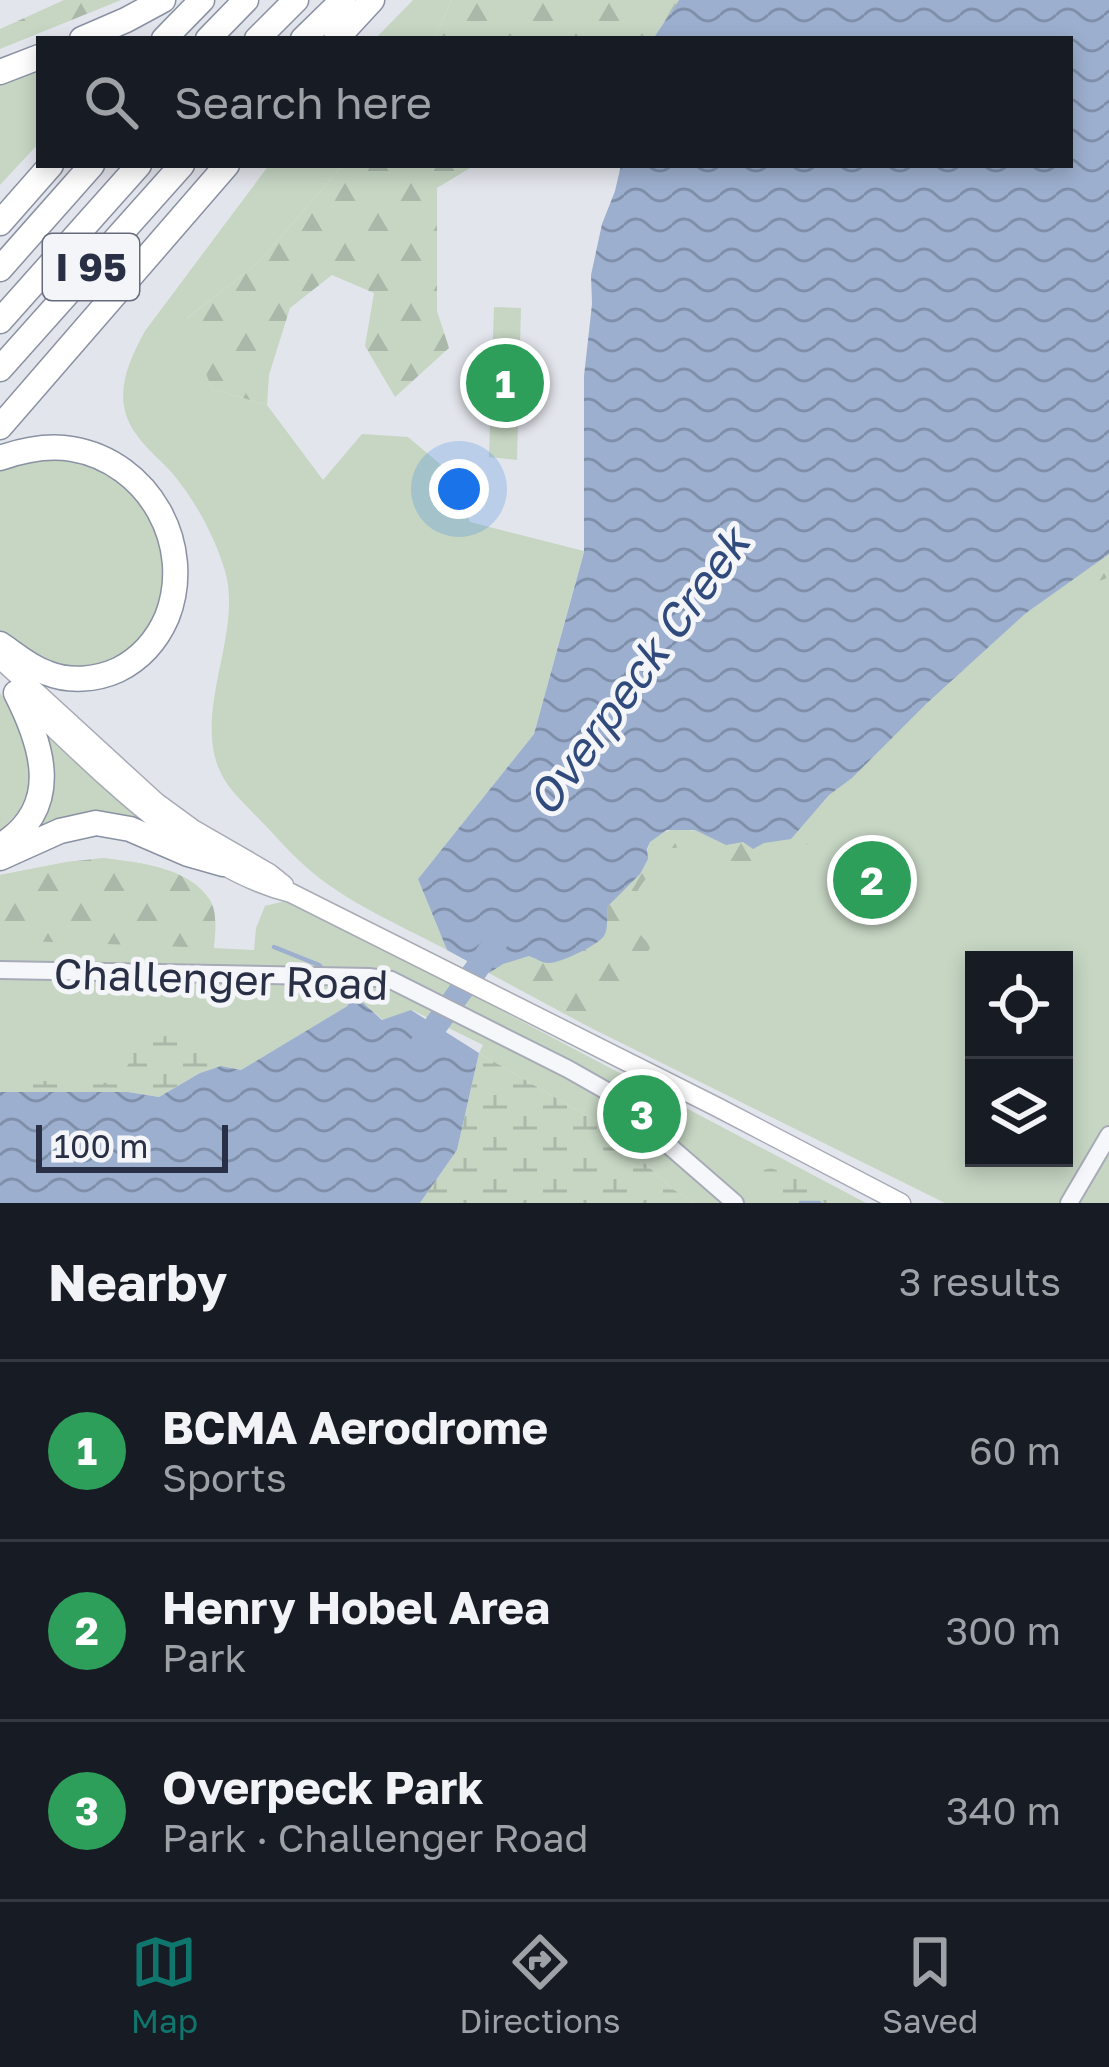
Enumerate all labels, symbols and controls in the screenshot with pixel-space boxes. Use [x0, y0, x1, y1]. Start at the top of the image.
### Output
search box [36, 36, 1073, 168]
icon: search [78, 69, 144, 135]
text: Search here [174, 75, 432, 129]
road number: I 95 [43, 234, 139, 300]
pin: 1 [466, 338, 544, 428]
your location [429, 459, 489, 519]
water label: Overpeck Creek [515, 514, 762, 825]
pin: 2 [833, 835, 911, 925]
street label: Challenger Road [53, 947, 389, 1009]
map controls [965, 951, 1073, 1167]
button: locate [965, 951, 1073, 1059]
button: layers [965, 1059, 1073, 1167]
pin: 3 [603, 1069, 681, 1159]
scale bar [36, 1119, 228, 1172]
text: 100 m [54, 1126, 148, 1165]
text: Nearby [48, 1251, 227, 1312]
text: 3 results [899, 1258, 1061, 1305]
text: BCMA Aerodrome [162, 1400, 548, 1454]
text: 1 [77, 1427, 97, 1474]
text: 60 m [969, 1427, 1061, 1474]
text: Sports [162, 1454, 287, 1501]
text: Henry Hobel Area [162, 1580, 550, 1634]
text: 2 [75, 1607, 99, 1654]
text: 300 m [946, 1607, 1061, 1654]
text: Park [162, 1634, 246, 1681]
text: Overpeck Park [162, 1760, 484, 1814]
text: 3 [75, 1787, 99, 1834]
text: 340 m [946, 1787, 1061, 1834]
text: Park · Challenger Road [162, 1814, 588, 1861]
tab: Map [131, 1929, 198, 2040]
tab: Directions [459, 1929, 621, 2040]
tab: Saved [882, 1929, 978, 2040]

